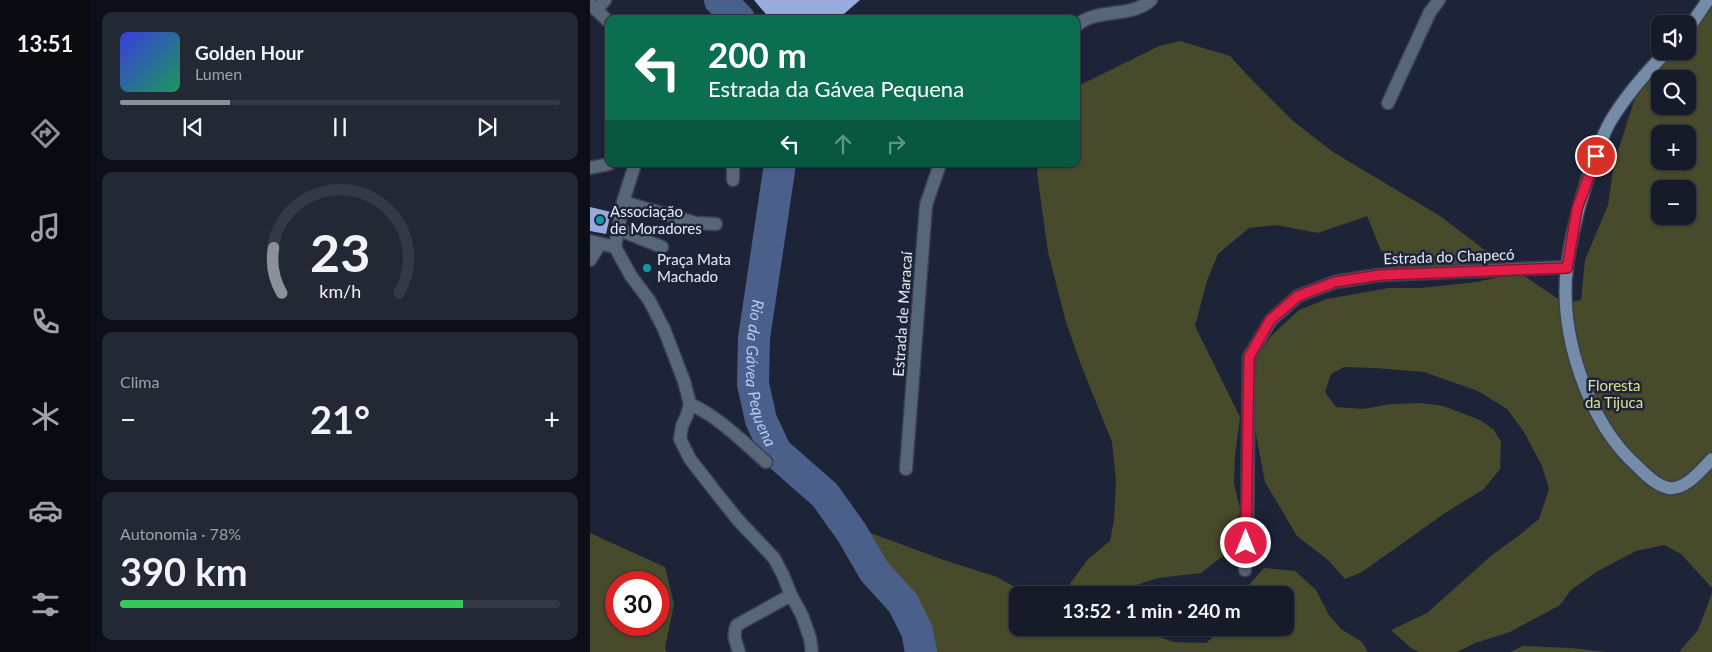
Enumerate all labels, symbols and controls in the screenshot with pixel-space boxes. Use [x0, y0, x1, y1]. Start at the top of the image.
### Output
map controls [1651, 15, 1696, 225]
button: sound [1651, 15, 1696, 60]
text: 13:51 [17, 30, 73, 57]
text: 200 m [708, 33, 807, 75]
icon: left [625, 35, 690, 100]
text: Golden Hour [195, 41, 304, 64]
text: Lumen [195, 64, 242, 83]
button: search [1651, 70, 1696, 115]
text: Estrada da Gávea Pequena [708, 75, 964, 102]
icon: previous [179, 113, 207, 141]
icon: pause [326, 113, 354, 141]
icon: next [473, 113, 501, 141]
icon: directions [28, 116, 63, 151]
button: + [1651, 125, 1696, 170]
icon: left [776, 130, 804, 158]
icon: ahead [829, 130, 857, 158]
icon: right [882, 130, 910, 158]
pin [1575, 135, 1617, 177]
icon: arrive [1582, 142, 1610, 170]
button: − [1651, 180, 1696, 225]
place label: Associação de Moradores [610, 202, 702, 237]
icon: music [28, 210, 63, 245]
marker: Associação de Moradores [594, 214, 606, 226]
text: 23 [310, 221, 370, 283]
street label: Estrada do Chapecó [1383, 245, 1515, 267]
place label: Praça Mata Machado [657, 250, 731, 285]
street label: Estrada de Maracaí [889, 250, 915, 377]
marker: Praça Mata Machado [641, 262, 653, 274]
text: km/h [319, 280, 361, 302]
water label: Rio da Gávea Pequena [743, 299, 781, 449]
icon: phone [28, 304, 63, 339]
text: Clima [120, 372, 159, 391]
park label: Floresta da Tijuca [1585, 376, 1643, 411]
text: 21° [310, 396, 370, 442]
icon: climate [28, 399, 63, 434]
text: − [120, 402, 136, 436]
text: + [544, 402, 560, 436]
icon: car [28, 493, 63, 528]
position arrow [1219, 516, 1271, 568]
text: Autonomia · 78% [120, 524, 241, 543]
text: 390 km [120, 548, 248, 594]
speed limit sign: 30 [605, 571, 670, 636]
icon: filters [28, 587, 63, 622]
text: 13:52 · 1 min · 240 m [1062, 599, 1241, 622]

